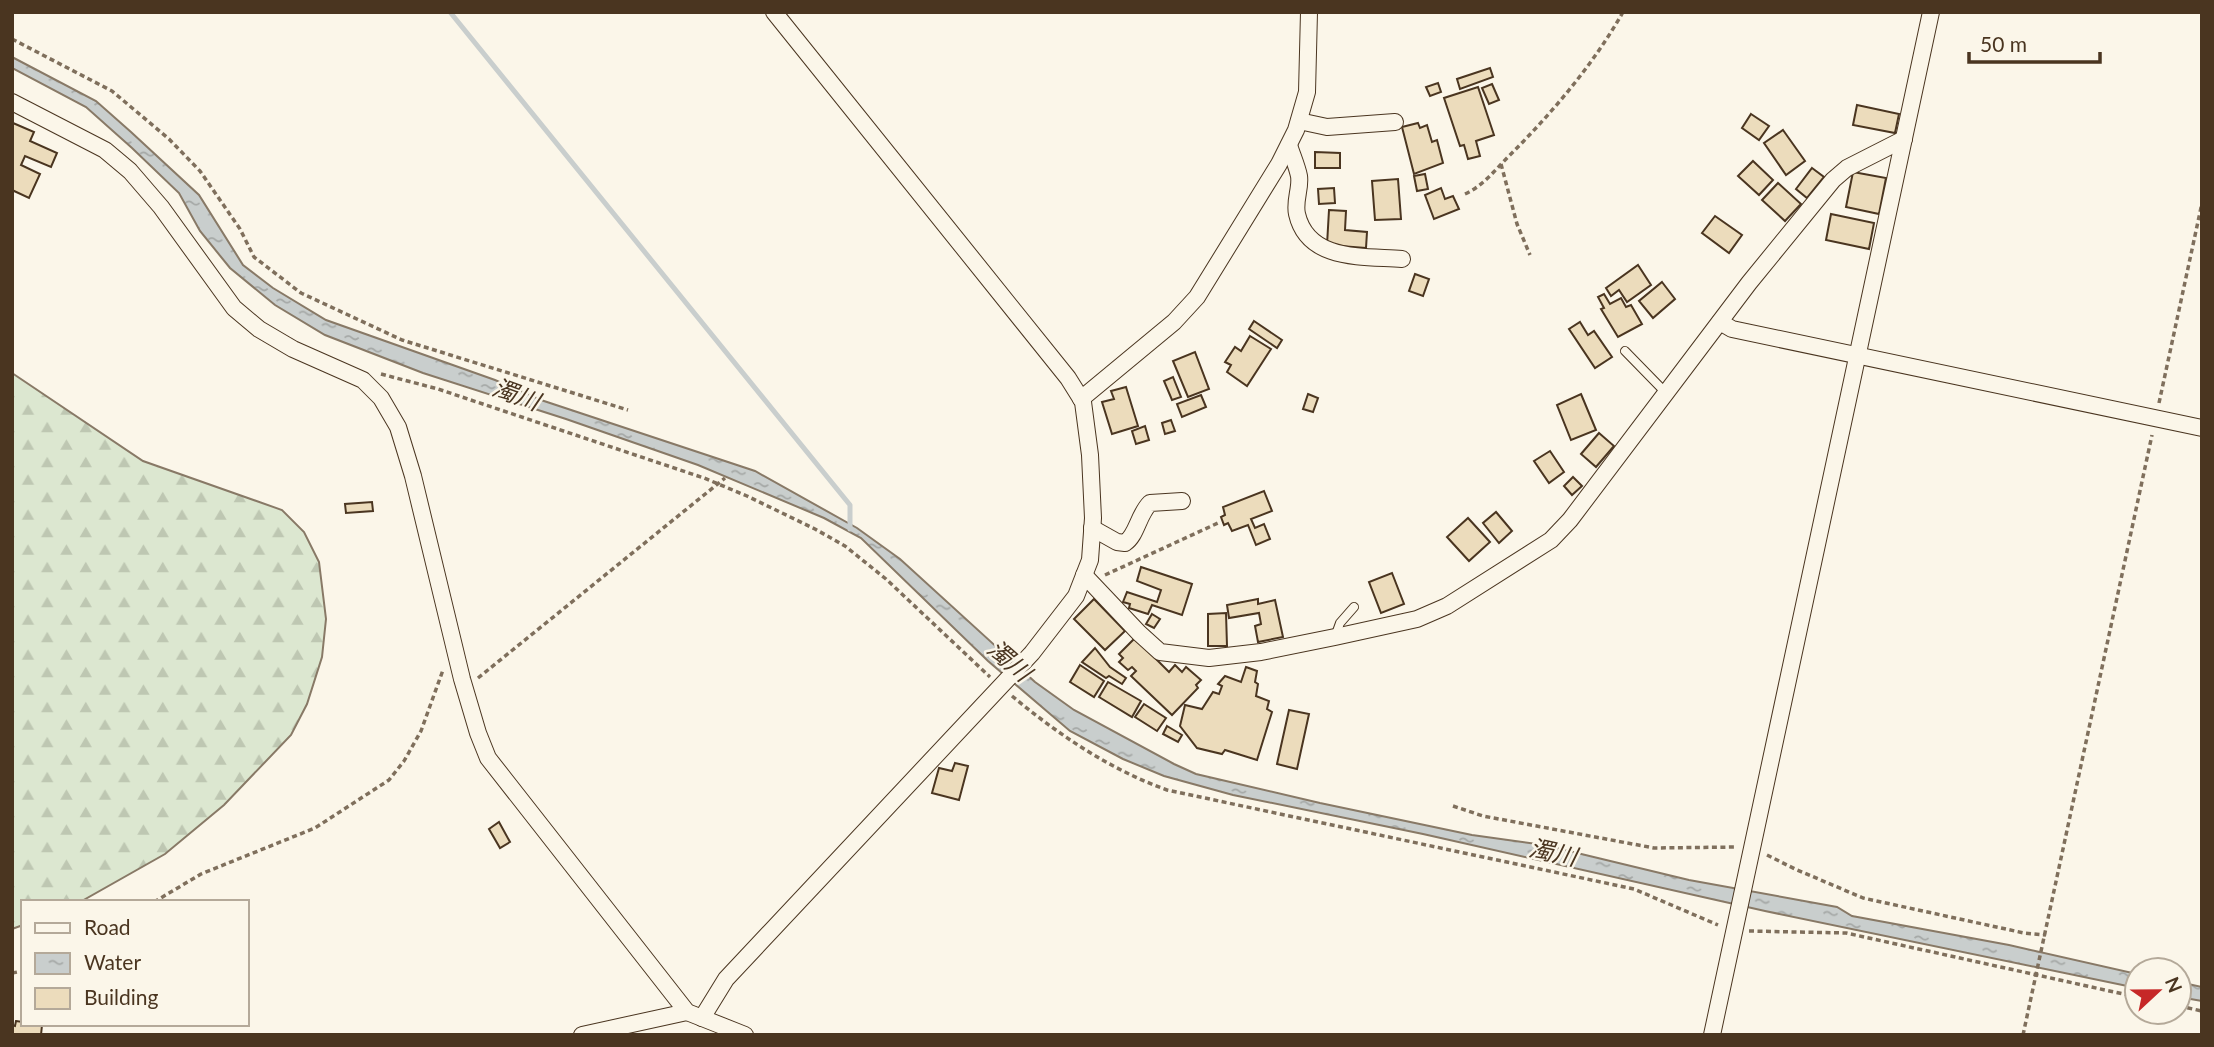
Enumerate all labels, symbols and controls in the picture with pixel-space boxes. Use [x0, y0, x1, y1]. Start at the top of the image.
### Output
scale bar [1969, 21, 2100, 65]
text: 50 m [1980, 31, 2027, 56]
water label: 濁川 [489, 372, 547, 416]
water label: 濁川 [982, 633, 1040, 689]
water label: 濁川 [1527, 832, 1583, 871]
legend [21, 900, 248, 1026]
text: Road [84, 914, 131, 939]
text: Water [84, 949, 141, 974]
north arrow [2123, 956, 2193, 1026]
text: N [2161, 973, 2188, 996]
text: Building [84, 984, 159, 1009]

